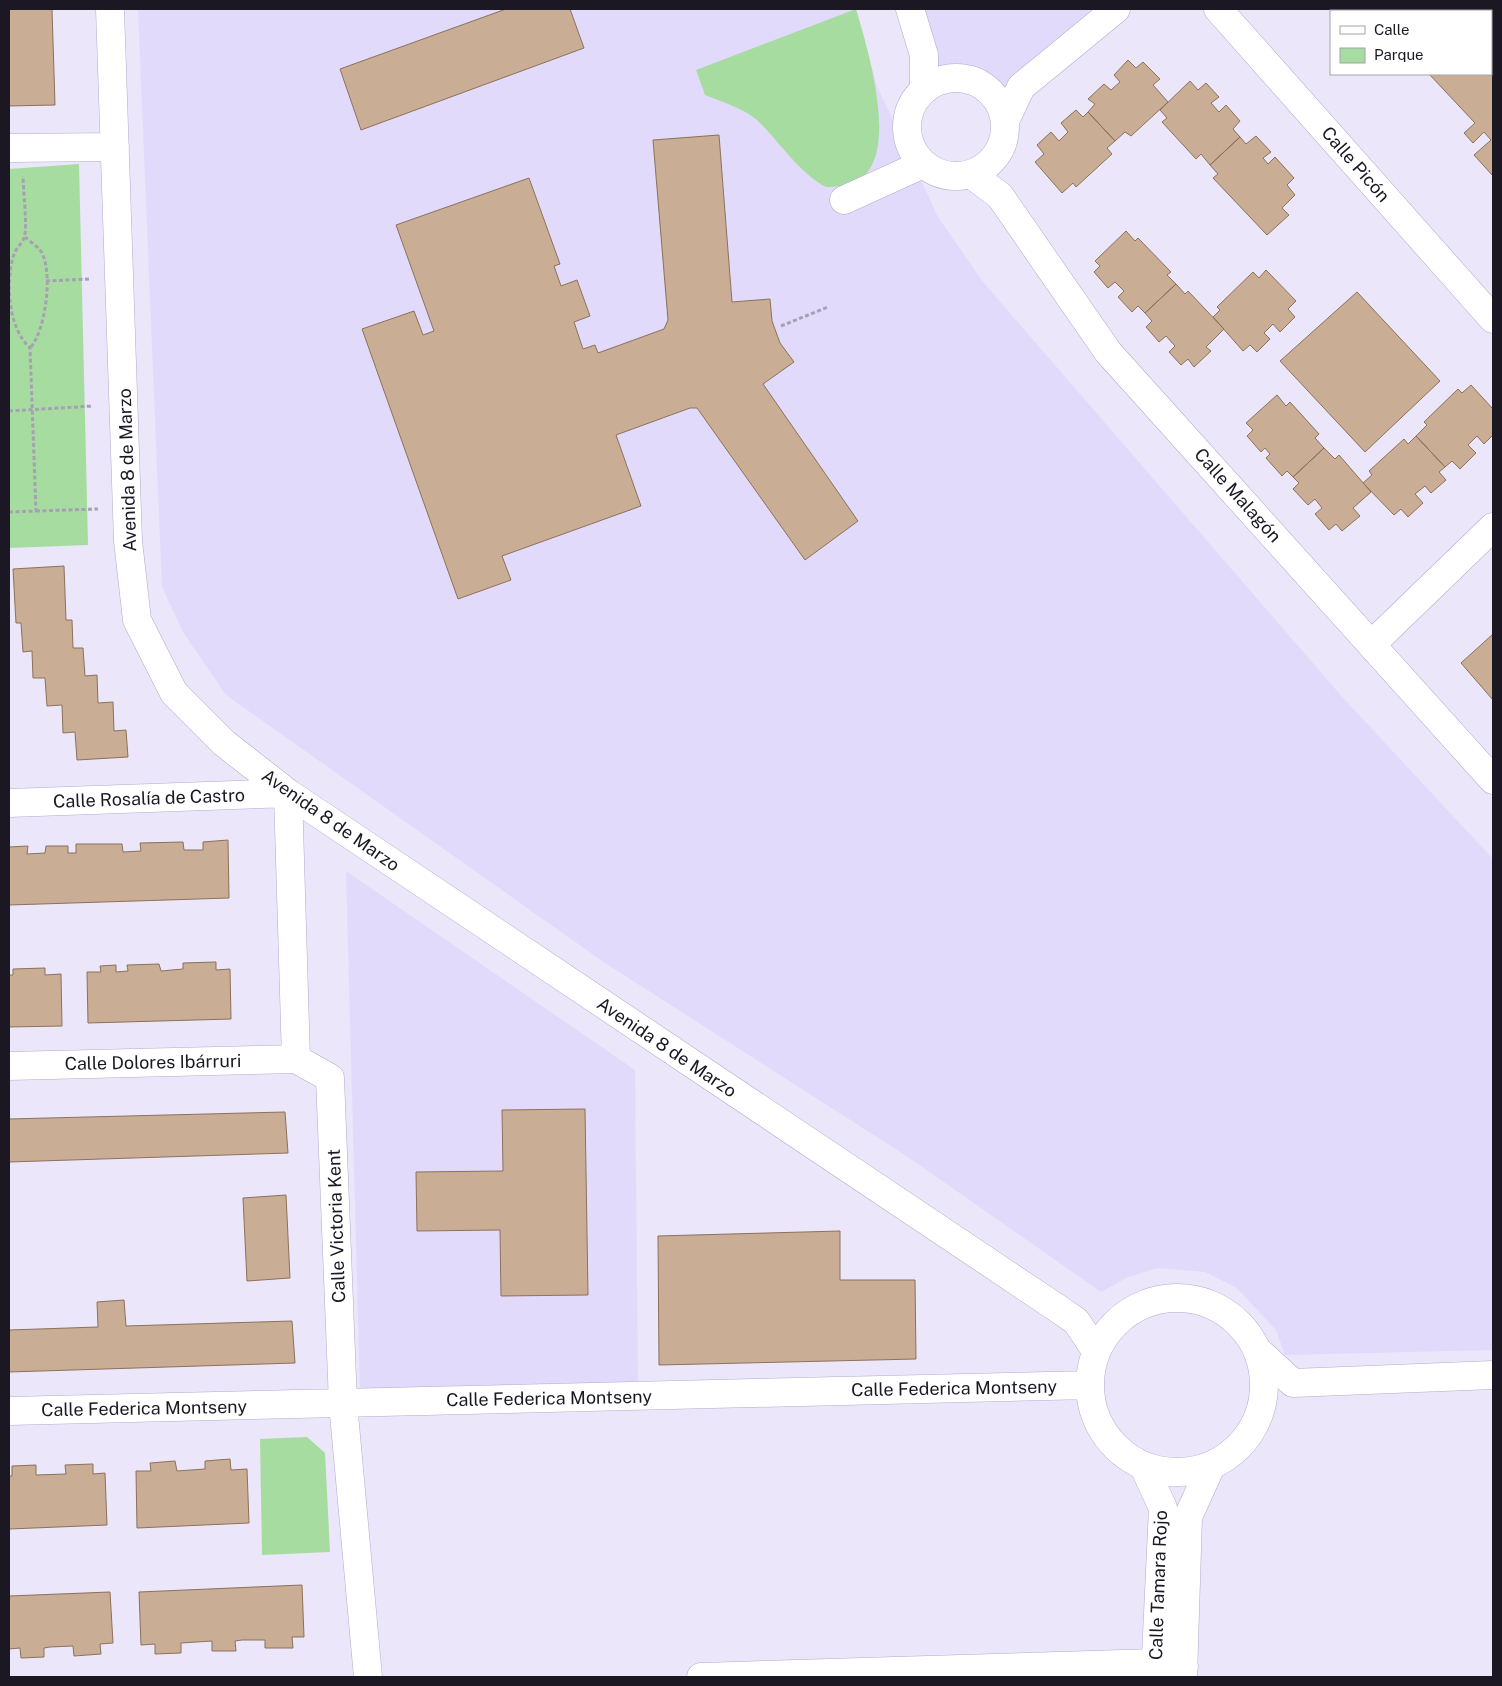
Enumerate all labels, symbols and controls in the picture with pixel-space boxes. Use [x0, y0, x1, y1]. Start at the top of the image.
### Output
legend [1330, 10, 1492, 75]
text: Calle [1374, 21, 1410, 38]
text: Parque [1374, 46, 1424, 63]
street label: Calle Picón [1318, 122, 1394, 206]
street label: Avenida 8 de Marzo [114, 388, 140, 552]
street label: Calle Malagón [1190, 444, 1286, 546]
street label: Avenida 8 de Marzo [258, 765, 404, 875]
street label: Calle Rosalía de Castro [53, 784, 245, 812]
street label: Avenida 8 de Marzo [593, 993, 741, 1101]
street label: Calle Dolores Ibárruri [64, 1050, 242, 1074]
street label: Calle Victoria Kent [323, 1149, 349, 1303]
street label: Calle Federica Montseny [851, 1376, 1057, 1400]
street label: Calle Federica Montseny [446, 1386, 652, 1410]
street label: Calle Federica Montseny [41, 1396, 247, 1420]
street label: Calle Tamara Rojo [1145, 1510, 1171, 1660]

